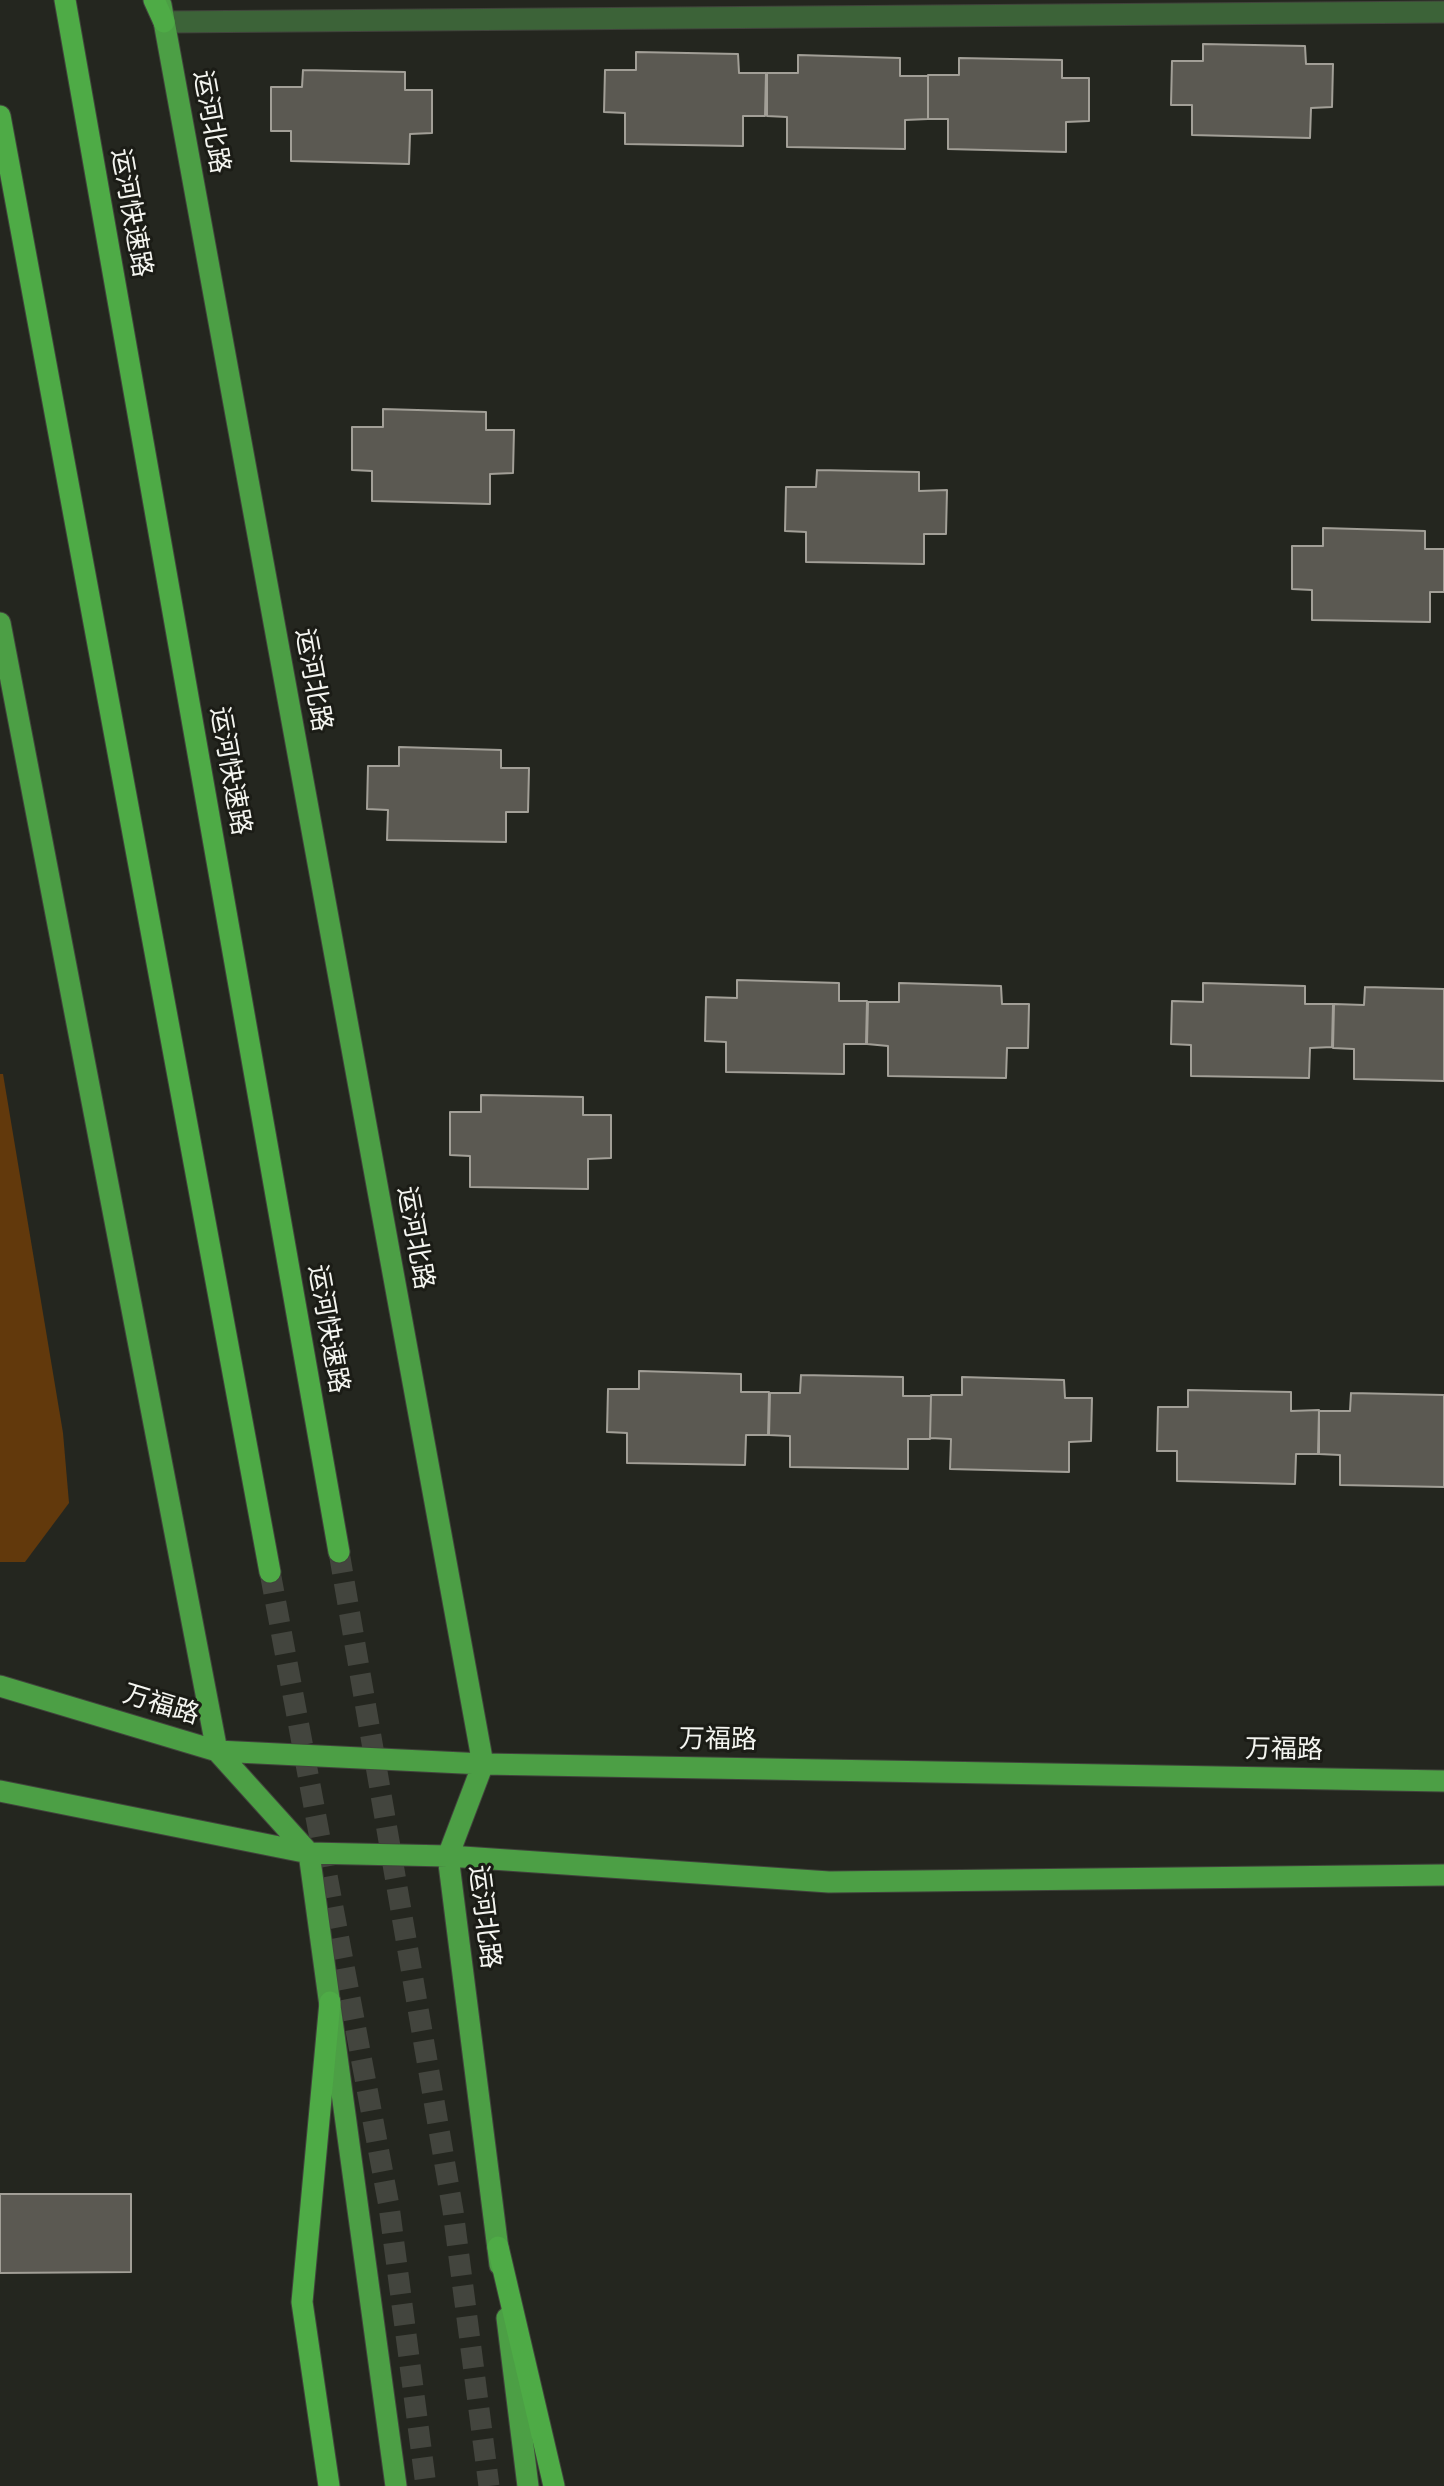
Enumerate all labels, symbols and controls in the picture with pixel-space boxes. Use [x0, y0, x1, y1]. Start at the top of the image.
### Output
street label: 运河北路 [187, 68, 235, 176]
street label: 运河快速路 [104, 146, 158, 280]
street label: 运河北路 [289, 626, 337, 734]
street label: 运河快速路 [203, 704, 257, 838]
street label: 运河北路 [391, 1184, 439, 1292]
street label: 运河快速路 [301, 1262, 355, 1396]
street label: 万福路 [119, 1679, 203, 1731]
street label: 万福路 [679, 1724, 757, 1756]
street label: 万福路 [1245, 1734, 1323, 1766]
street label: 运河北路 [462, 1863, 506, 1971]

